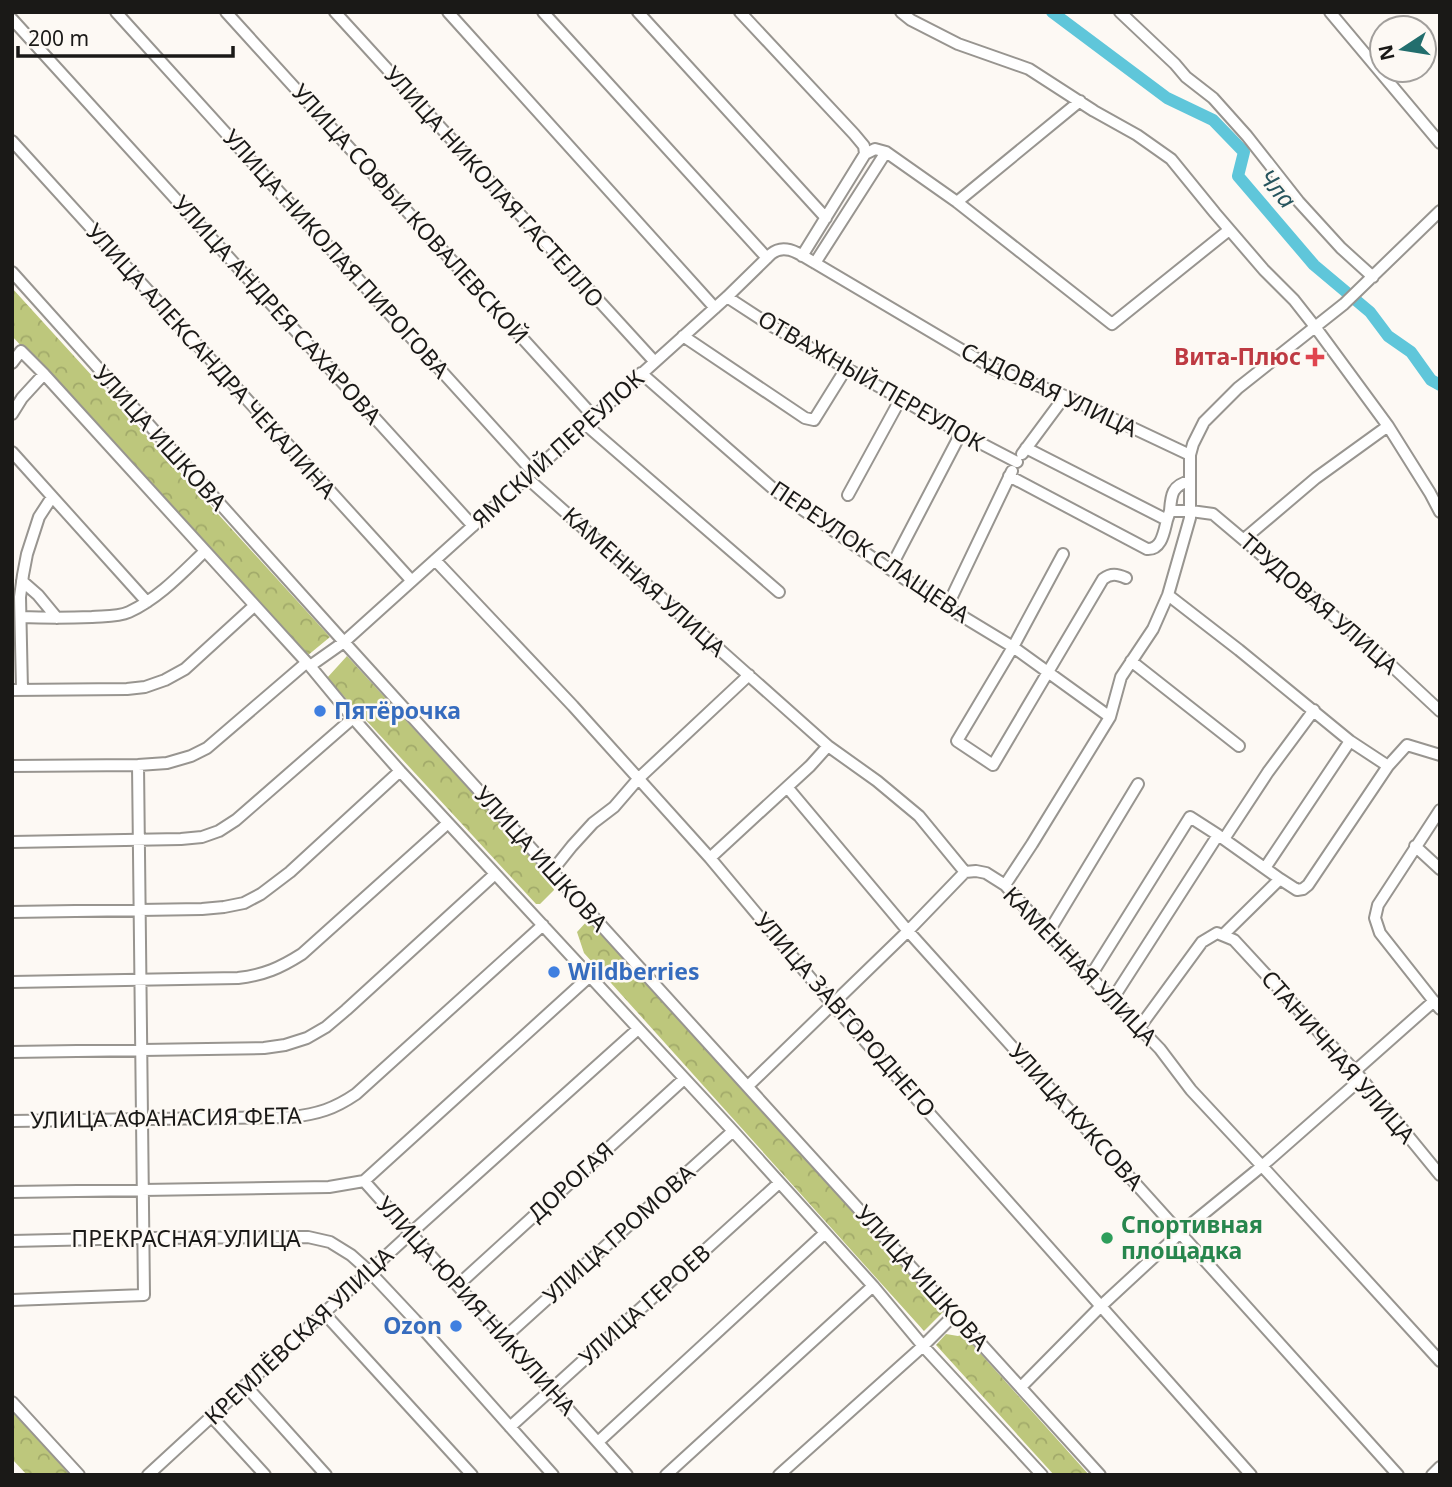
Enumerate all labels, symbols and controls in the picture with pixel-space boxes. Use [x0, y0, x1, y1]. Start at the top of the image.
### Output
scale bar [18, 14, 233, 58]
north arrow [1368, 14, 1438, 84]
text: 200 m [28, 24, 89, 52]
text: N [1372, 42, 1401, 63]
street label: УЛИЦА НИКОЛАЯ ГАСТЕЛЛО [378, 59, 612, 314]
street label: УЛИЦА СОФЬИ КОВАЛЕВСКОЙ [285, 76, 536, 350]
street label: УЛИЦА НИКОЛАЯ ПИРОГОВА [216, 122, 457, 385]
water label: Чла [1252, 161, 1305, 215]
street label: УЛИЦА АНДРЕЯ САХАРОВА [166, 188, 389, 431]
street label: УЛИЦА АЛЕКСАНДРА ЧЕКАЛИНА [79, 216, 344, 505]
street label: ОТВАЖНЫЙ ПЕРЕУЛОК [752, 302, 991, 458]
street label: САДОВАЯ УЛИЦА [956, 334, 1143, 444]
place label: Вита-Плюс [1174, 340, 1301, 372]
marker: Вита-Плюс [1307, 349, 1323, 365]
street label: УЛИЦА ИШКОВА [87, 358, 235, 517]
street label: ЯМСКИЙ ПЕРЕУЛОК [464, 362, 651, 534]
street label: ПЕРЕУЛОК СЛАЩЕВА [765, 473, 977, 630]
street label: КАМЕННАЯ УЛИЦА [556, 499, 733, 663]
street label: ТРУДОВАЯ УЛИЦА [1234, 526, 1406, 681]
place label: Пятёрочка [334, 694, 461, 726]
marker: Пятёрочка [312, 703, 328, 719]
street label: УЛИЦА ИШКОВА [468, 779, 616, 938]
street label: КАМЕННАЯ УЛИЦА [996, 879, 1165, 1052]
street label: УЛИЦА ЗАВГОРОДНЕГО [748, 905, 944, 1124]
place label: Wildberries [568, 955, 700, 987]
street label: СТАНИЧНАЯ УЛИЦА [1254, 963, 1423, 1150]
marker: Wildberries [546, 964, 562, 980]
street label: УЛИЦА КУКСОВА [1002, 1036, 1151, 1197]
street label: УЛИЦА АФАНАСИЯ ФЕТА [30, 1099, 302, 1135]
street label: ДОРОГАЯ [521, 1134, 620, 1228]
street label: УЛИЦА ГРОМОВА [535, 1156, 701, 1310]
street label: УЛИЦА ЮРИЯ НИКУЛИНА [370, 1189, 584, 1422]
street label: УЛИЦА ИШКОВА [849, 1198, 997, 1357]
place label: Спортивная площадка [1121, 1208, 1263, 1266]
street label: ПРЕКРАСНАЯ УЛИЦА [71, 1222, 301, 1254]
marker: Спортивная площадка [1099, 1230, 1115, 1246]
street label: УЛИЦА ГЕРОЕВ [572, 1237, 717, 1372]
street label: КРЕМЛЁВСКАЯ УЛИЦА [197, 1239, 400, 1431]
place label: Ozon [383, 1309, 442, 1341]
marker: Ozon [448, 1318, 464, 1334]

